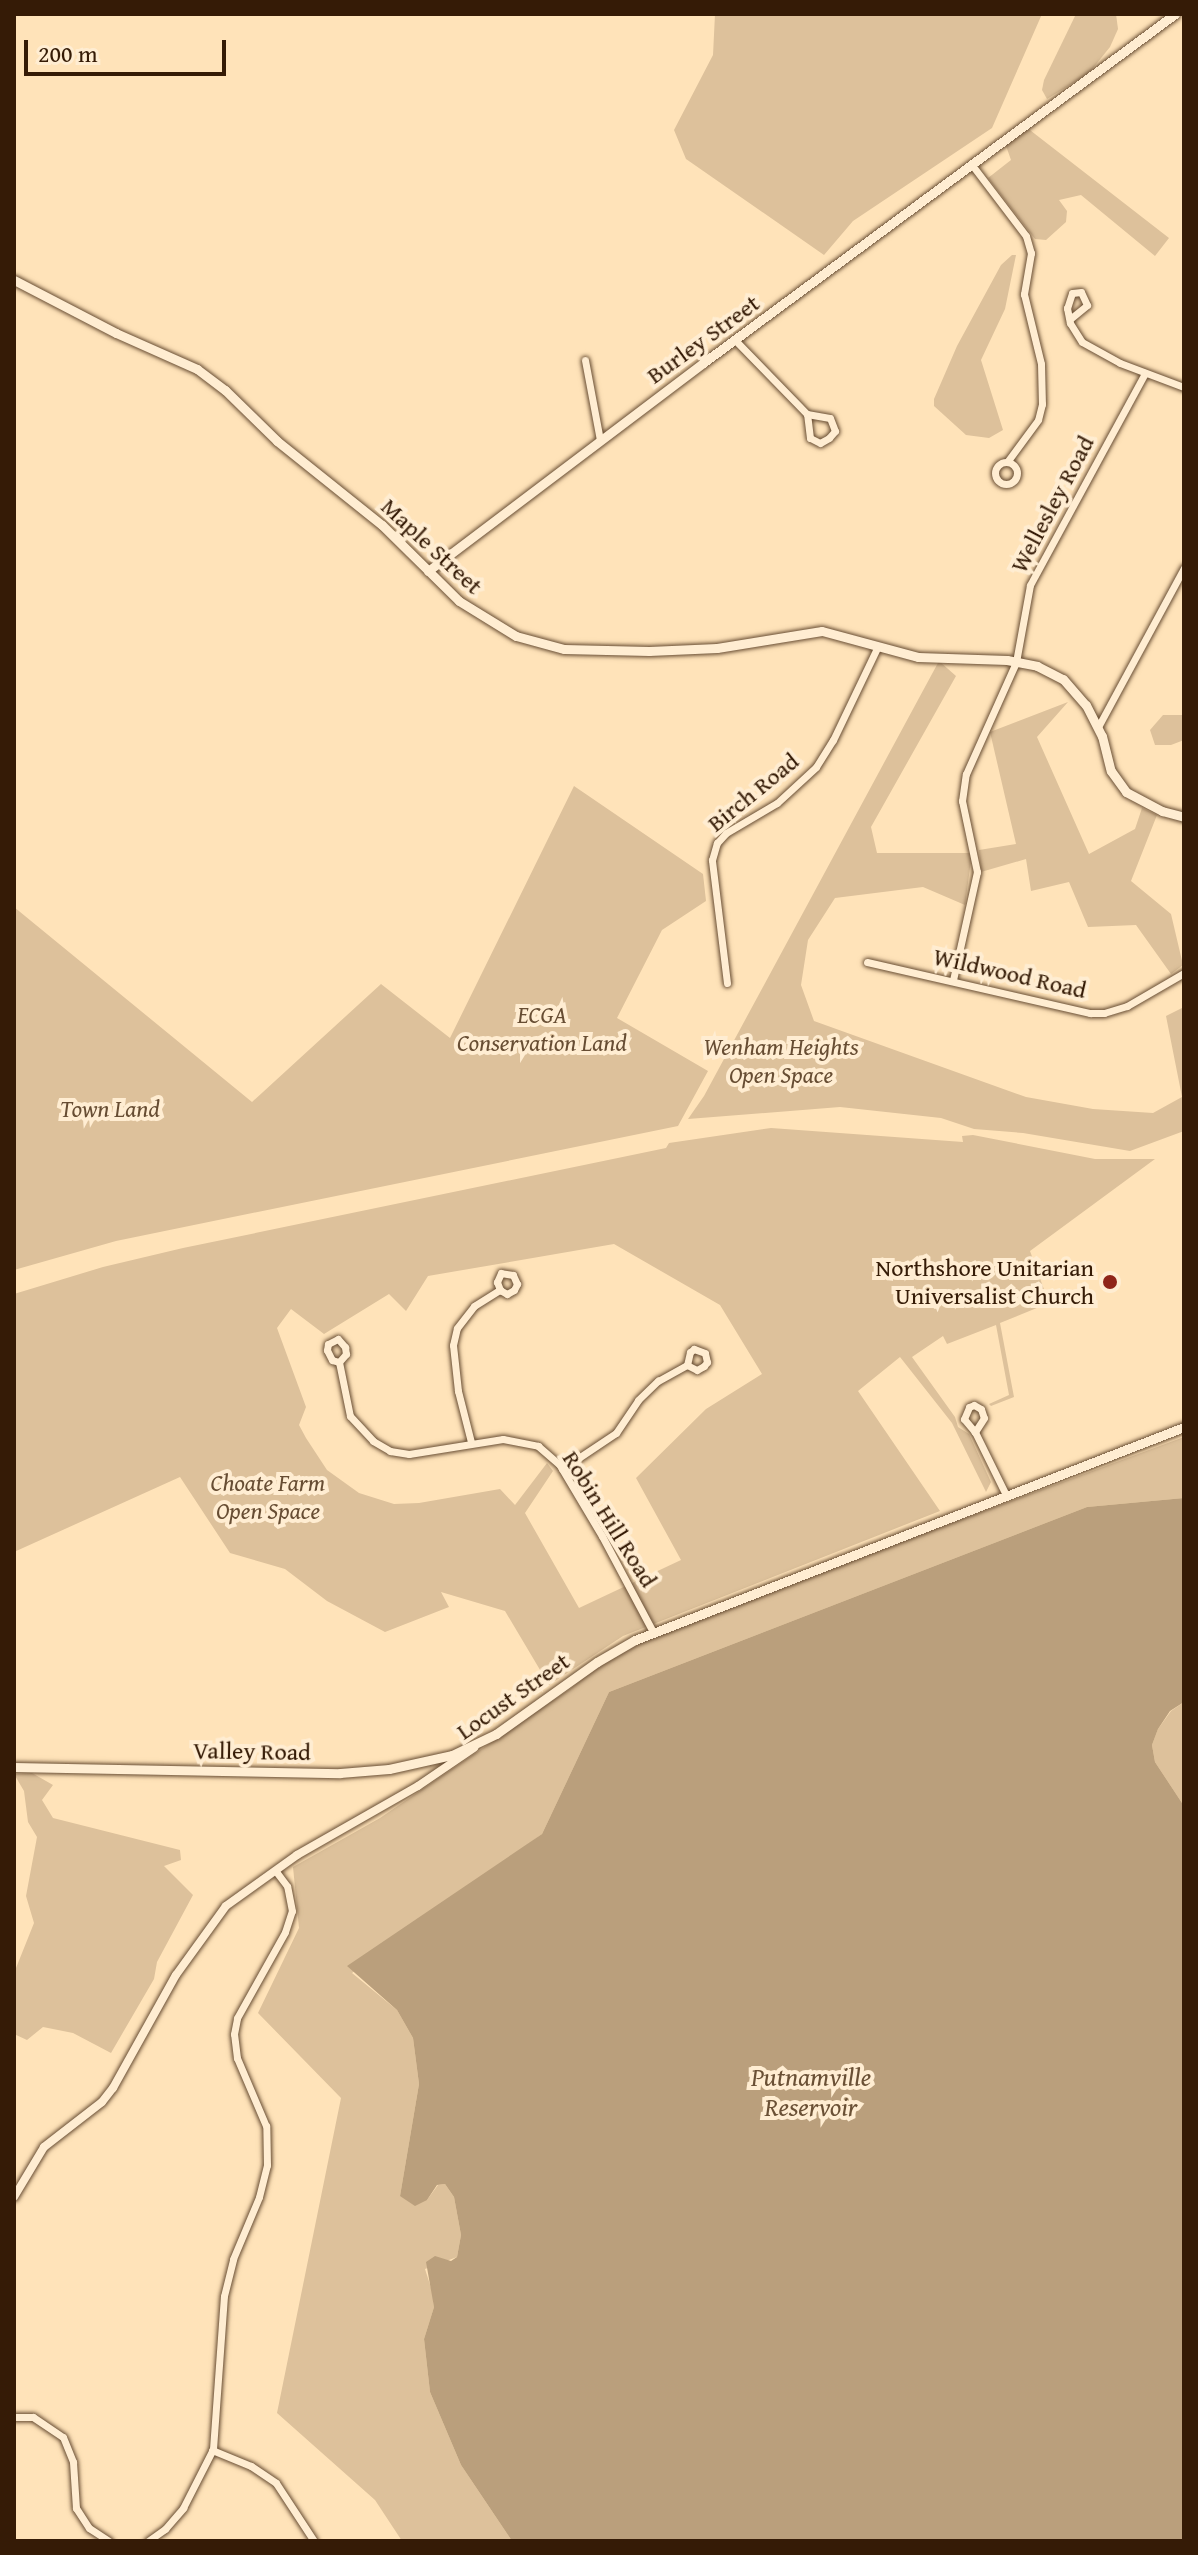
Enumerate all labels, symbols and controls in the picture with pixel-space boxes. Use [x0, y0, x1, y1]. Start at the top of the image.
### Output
scale bar [28, 24, 230, 74]
text: 200 m [38, 36, 98, 71]
street label: Burley Street [641, 288, 765, 390]
street label: Wellesley Road [1004, 431, 1100, 577]
street label: Maple Street [375, 492, 489, 600]
street label: Birch Road [702, 746, 804, 838]
street label: Wildwood Road [931, 941, 1089, 1005]
park label: ECGA Conservation Land [457, 1001, 627, 1057]
park label: Wenham Heights Open Space [703, 1033, 859, 1089]
park label: Town Land [60, 1095, 160, 1123]
place label: Northshore Unitarian Universalist Church [876, 1254, 1094, 1310]
marker: Northshore Unitarian Universalist Church [1101, 1273, 1119, 1291]
street label: Robin Hill Road [557, 1445, 663, 1593]
park label: Choate Farm Open Space [211, 1469, 325, 1525]
street label: Locust Street [451, 1646, 575, 1746]
street label: Valley Road [193, 1736, 311, 1766]
water label: Putnamville Reservoir [751, 2061, 871, 2122]

